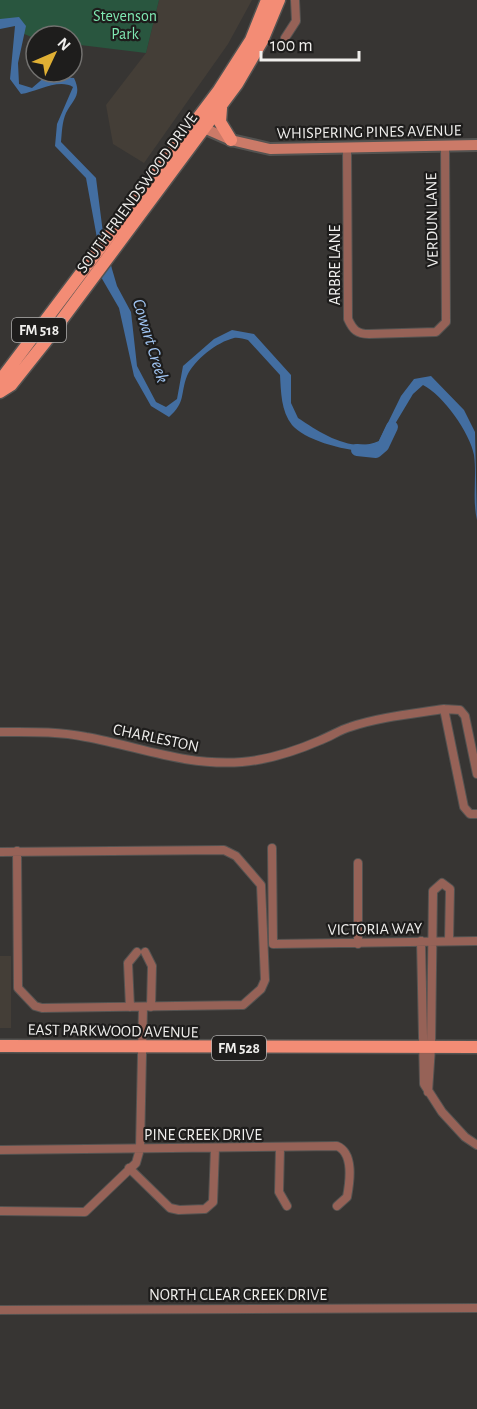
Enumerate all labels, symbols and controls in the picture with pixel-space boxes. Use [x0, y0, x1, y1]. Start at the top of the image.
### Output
park label: Stevenson Park [93, 8, 157, 42]
north arrow [24, 24, 84, 84]
scale bar [261, 24, 358, 62]
text: N [54, 35, 74, 54]
text: 100 m [270, 37, 313, 55]
street label: SOUTH FRIENDSWOOD DRIVE [74, 110, 200, 276]
street label: WHISPERING PINES AVENUE [276, 122, 462, 142]
street label: VERDUN LANE [423, 173, 441, 267]
street label: ARBRE LANE [327, 224, 343, 305]
water label: Cowart Creek [129, 297, 171, 385]
road number: FM 518 [12, 318, 66, 342]
street label: CHARLESTON [112, 721, 200, 755]
street label: VICTORIA WAY [328, 920, 423, 938]
street label: EAST PARKWOOD AVENUE [27, 1022, 199, 1040]
road number: FM 528 [212, 1036, 266, 1060]
street label: PINE CREEK DRIVE [144, 1127, 262, 1143]
street label: NORTH CLEAR CREEK DRIVE [149, 1287, 327, 1303]

